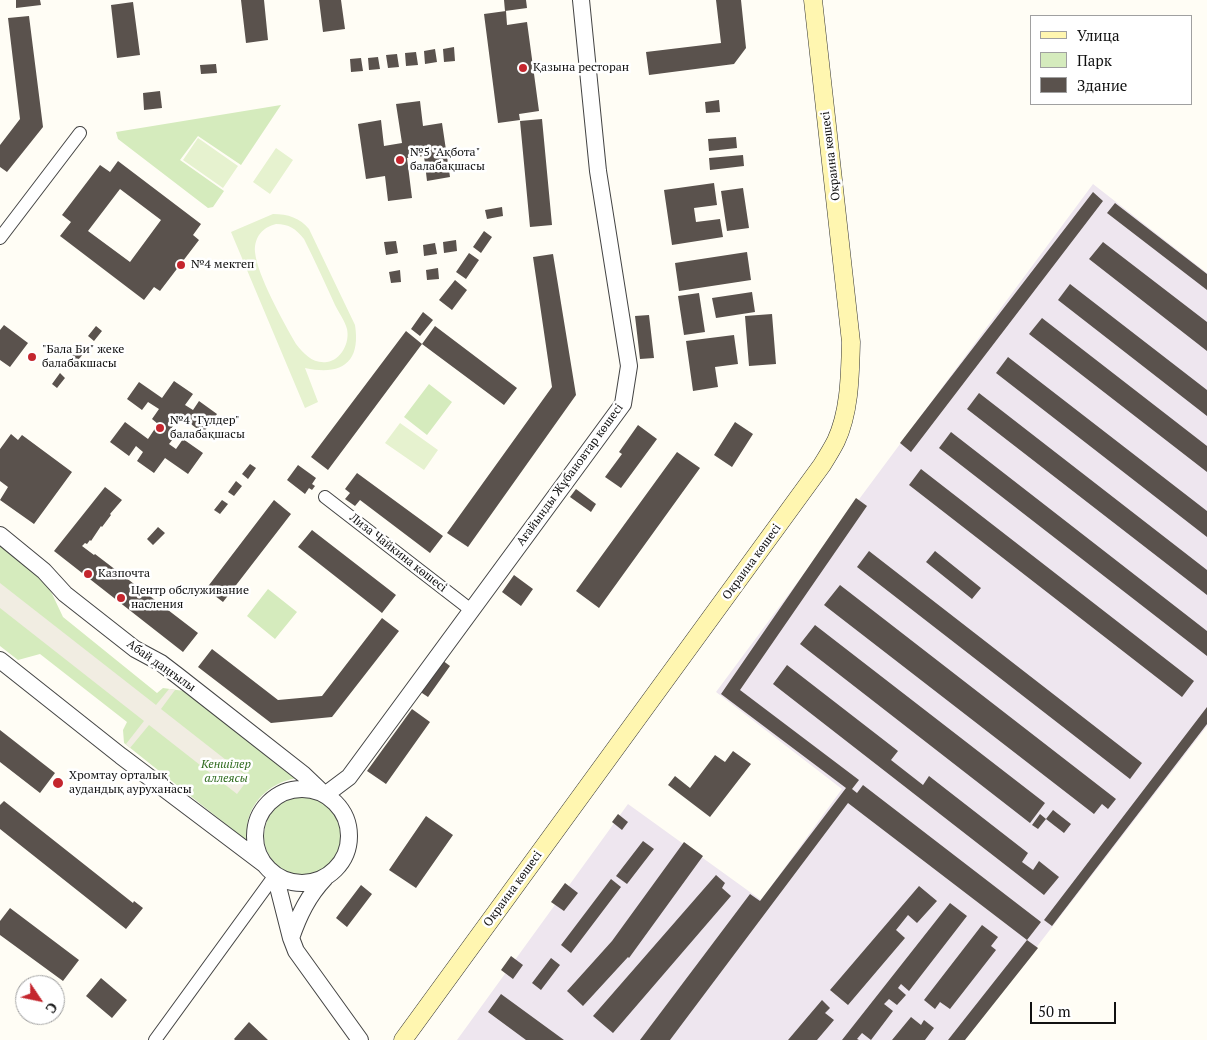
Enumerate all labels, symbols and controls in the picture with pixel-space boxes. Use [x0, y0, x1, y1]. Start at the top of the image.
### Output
legend [1030, 15, 1192, 105]
text: Улица [1077, 25, 1120, 45]
text: Парк [1077, 50, 1112, 70]
place label: Қазына ресторан [533, 61, 629, 75]
marker: Қазына ресторан [517, 62, 529, 74]
text: Здание [1077, 75, 1127, 95]
street label: Окраина көшесі [818, 110, 844, 202]
place label: №5 "Ақбота" балабақшасы [410, 146, 485, 174]
marker: №5 "Ақбота" балабақшасы [394, 154, 406, 166]
place label: №4 мектеп [191, 258, 254, 272]
marker: №4 мектеп [175, 259, 187, 271]
place label: "Бала Би" жеке балабакшасы [42, 343, 124, 371]
marker: "Бала Би" жеке балабакшасы [26, 351, 38, 363]
street label: Ағайынды Жұбановтар көшесі [514, 401, 626, 549]
place label: №4 "Гүлдер" балабақшасы [170, 414, 245, 442]
marker: №4 "Гүлдер" балабақшасы [154, 422, 166, 434]
street label: Лиза Чайкина көшесі [347, 511, 449, 595]
street label: Окраина көшесі [720, 521, 784, 603]
place label: Казпочта [98, 567, 150, 581]
marker: Казпочта [82, 568, 94, 580]
place label: Центр обслуживание насления [131, 584, 249, 612]
marker: Центр обслуживание насления [115, 592, 127, 604]
street label: Абай даңғылы [124, 637, 198, 695]
park label: Кеншілер аллеясы [201, 758, 251, 786]
place label: Хромтау орталық аудандық ауруханасы [69, 769, 192, 797]
marker: Хромтау орталық аудандық ауруханасы [51, 776, 65, 790]
street label: Окраина көшесі [481, 848, 545, 930]
north arrow [15, 975, 65, 1025]
scale bar [1032, 992, 1118, 1024]
text: С [42, 999, 62, 1017]
text: 50 m [1038, 1001, 1071, 1021]

